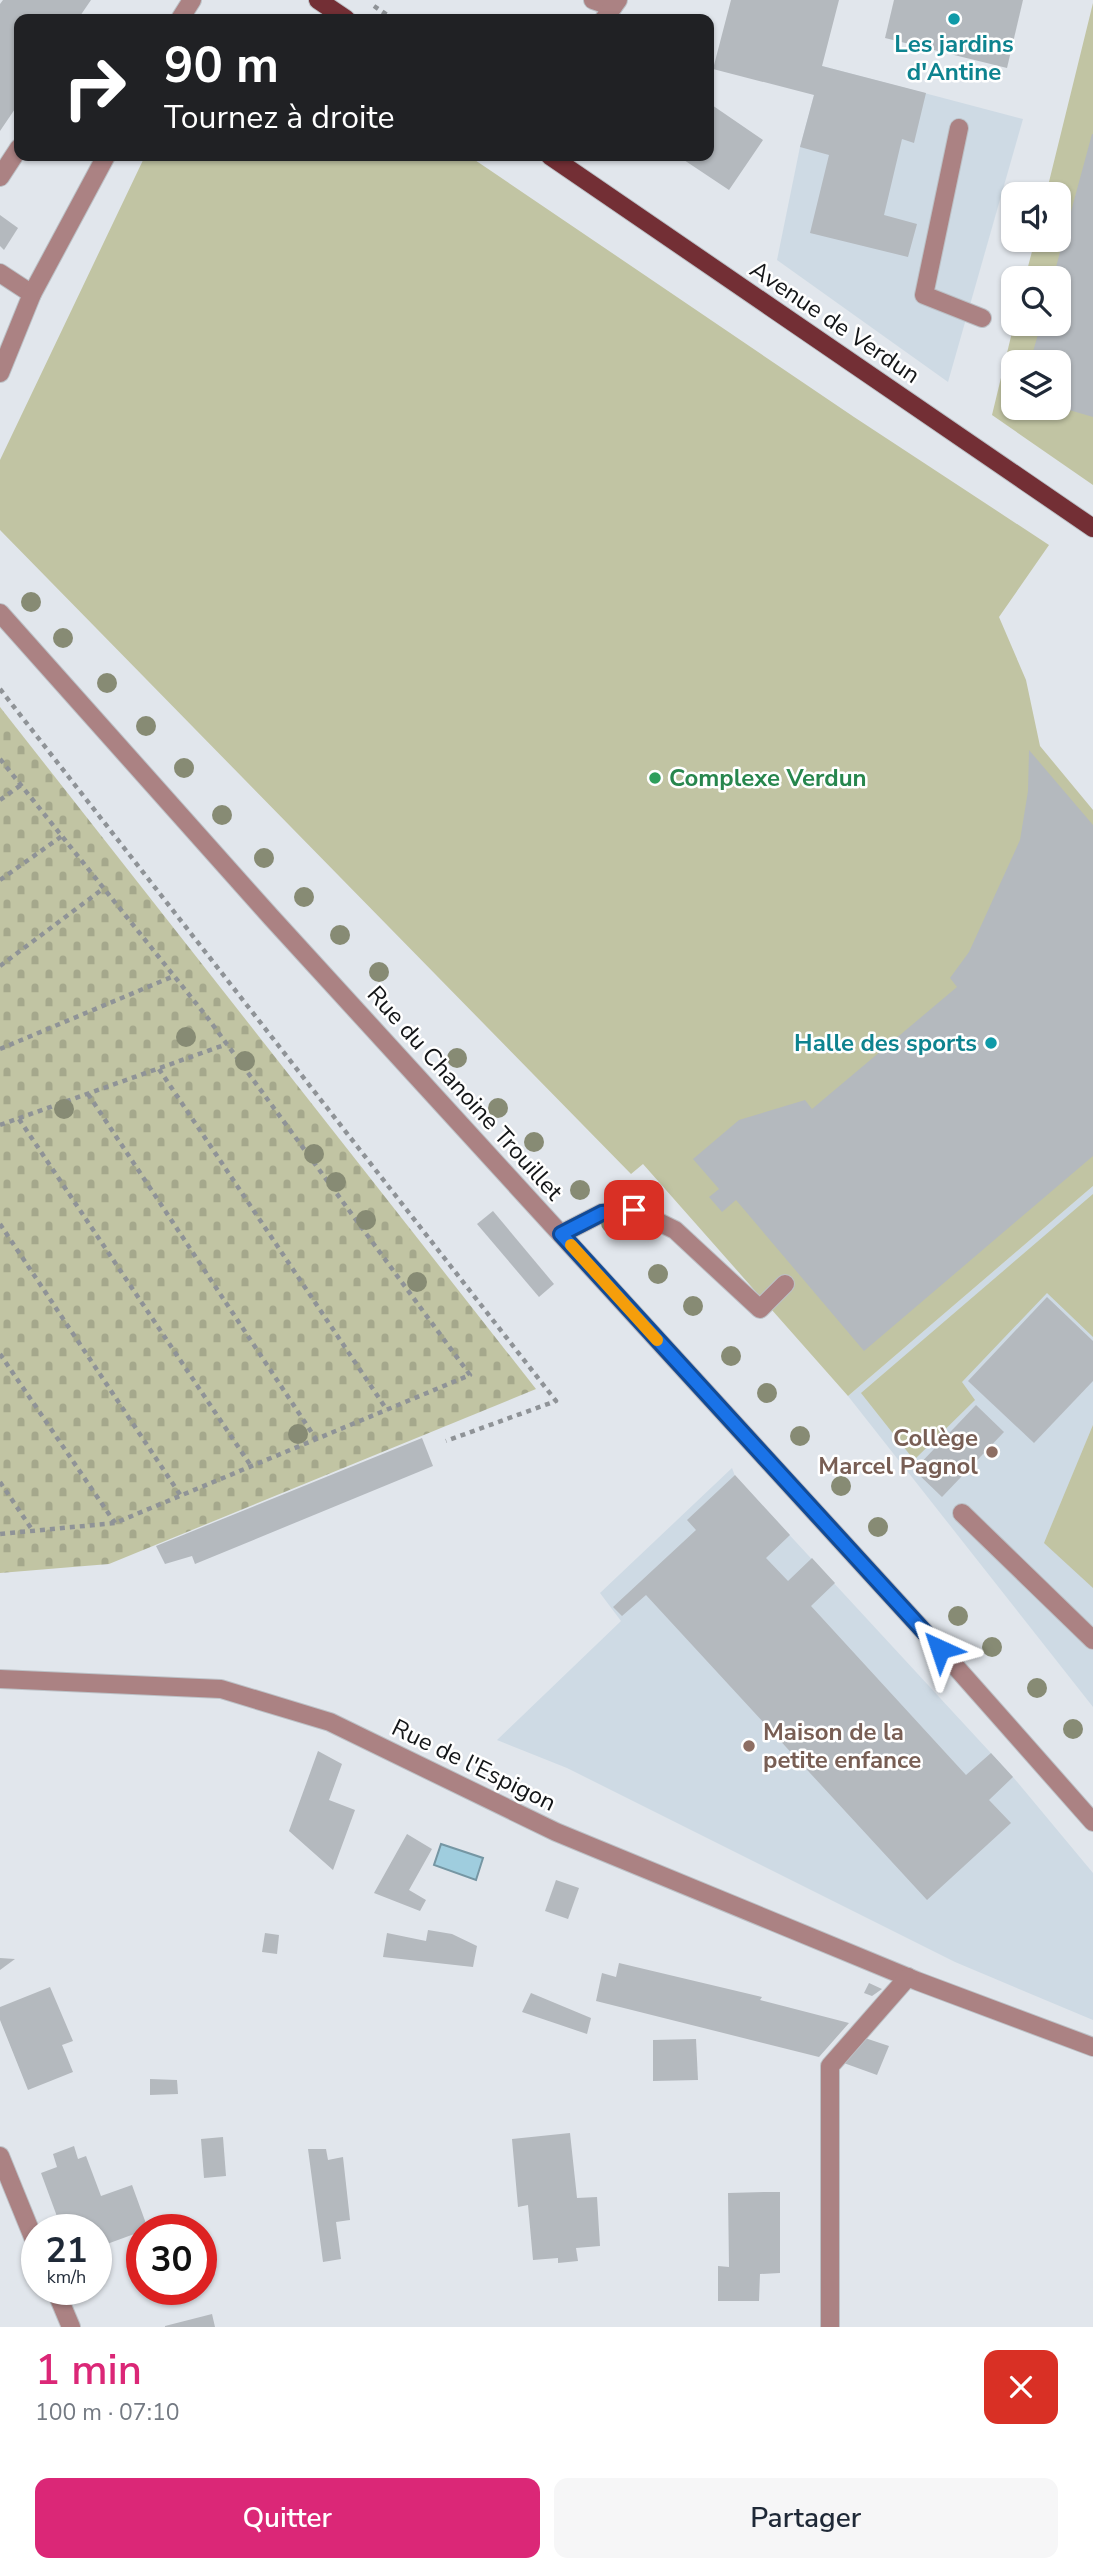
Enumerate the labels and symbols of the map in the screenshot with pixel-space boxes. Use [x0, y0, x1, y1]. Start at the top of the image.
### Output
marker: Les jardins d'Antine [946, 11, 962, 27]
place label: Les jardins d'Antine [894, 28, 1014, 88]
street label: Avenue de Verdun [744, 253, 926, 391]
place label: Complexe Verdun [669, 762, 867, 794]
marker: Complexe Verdun [647, 770, 663, 786]
street label: Rue du Chanoine Trouillet [360, 979, 570, 1208]
place label: Halle des sports [794, 1027, 977, 1059]
marker: Halle des sports [983, 1035, 999, 1051]
pin [604, 1180, 664, 1240]
place label: Collège Marcel Pagnol [818, 1422, 978, 1482]
marker: Collège Marcel Pagnol [984, 1444, 1000, 1460]
position arrow [903, 1612, 977, 1686]
street label: Rue de l'Espigon [387, 1711, 561, 1819]
place label: Maison de la petite enfance [763, 1716, 921, 1776]
marker: Maison de la petite enfance [741, 1738, 757, 1754]
speed limit sign: 30 [126, 2214, 217, 2305]

